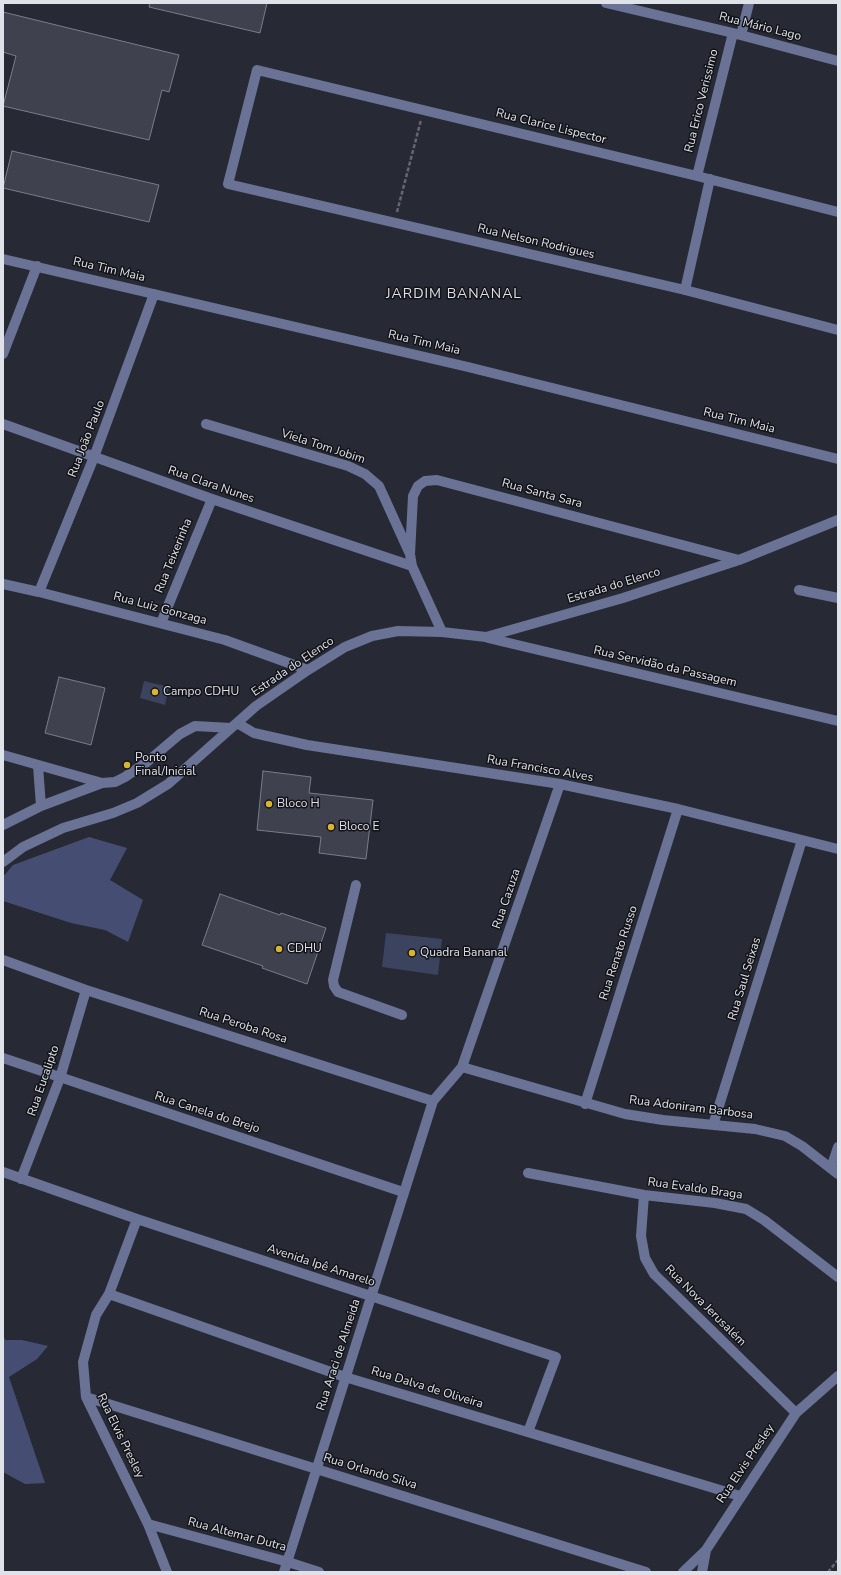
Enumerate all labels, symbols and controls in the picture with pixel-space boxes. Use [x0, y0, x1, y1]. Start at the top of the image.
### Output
street label: Rua Mário Lago [717, 10, 803, 44]
street label: Rua Erico Verissimo [682, 48, 722, 154]
street label: Rua Clarice Lispector [494, 106, 608, 148]
street label: Rua Nelson Rodrigues [476, 222, 596, 262]
street label: Rua Tim Maia [72, 255, 146, 285]
district label: JARDIM BANANAL [386, 287, 522, 303]
street label: Rua Tim Maia [387, 328, 461, 358]
street label: Rua João Paulo [66, 398, 108, 480]
street label: Rua Tim Maia [702, 405, 776, 437]
street label: Viela Tom Jobim [279, 427, 367, 467]
street label: Rua Clara Nunes [166, 463, 256, 507]
street label: Rua Santa Sara [500, 476, 584, 512]
street label: Rua Teixerinha [152, 517, 196, 595]
street label: Estrada do Elenco [566, 565, 662, 607]
street label: Rua Luiz Gonzaga [112, 590, 208, 628]
street label: Estrada do Elenco [249, 634, 337, 700]
street label: Rua Servidão da Passagem [592, 644, 738, 690]
place label: Campo CDHU [163, 685, 239, 699]
marker: Campo CDHU [150, 687, 160, 697]
place label: Ponto Final/Inicial [135, 751, 196, 779]
street label: Rua Francisco Alves [486, 753, 594, 785]
marker: Ponto Final/Inicial [122, 760, 132, 770]
place label: Bloco H [277, 797, 320, 811]
marker: Bloco H [264, 799, 274, 809]
place label: Bloco E [339, 820, 379, 834]
marker: Bloco E [326, 822, 336, 832]
street label: Rua Cazuza [490, 867, 524, 931]
street label: Rua Renato Russo [597, 904, 641, 1002]
street label: Rua Saul Seixas [726, 936, 764, 1022]
place label: CDHU [287, 942, 322, 956]
marker: CDHU [274, 944, 284, 954]
place label: Quadra Bananal [420, 946, 507, 960]
marker: Quadra Bananal [407, 948, 417, 958]
street label: Rua Peroba Rosa [197, 1005, 289, 1047]
street label: Rua Eucalipto [25, 1044, 63, 1118]
street label: Rua Canela do Brejo [153, 1089, 261, 1137]
street label: Rua Adoniram Barbosa [628, 1093, 754, 1123]
street label: Rua Evaldo Braga [647, 1175, 743, 1203]
street label: Avenida Ipê Amarelo [265, 1242, 377, 1290]
street label: Rua Nova Jerusalém [661, 1262, 749, 1350]
street label: Rua Araci de Almeida [314, 1297, 364, 1413]
street label: Rua Dalva de Oliveira [369, 1364, 485, 1412]
street label: Rua Elvis Presley [93, 1391, 147, 1481]
street label: Rua Elvis Presley [714, 1422, 778, 1506]
street label: Rua Orlando Silva [321, 1451, 419, 1493]
street label: Rua Altemar Dutra [186, 1515, 288, 1555]

